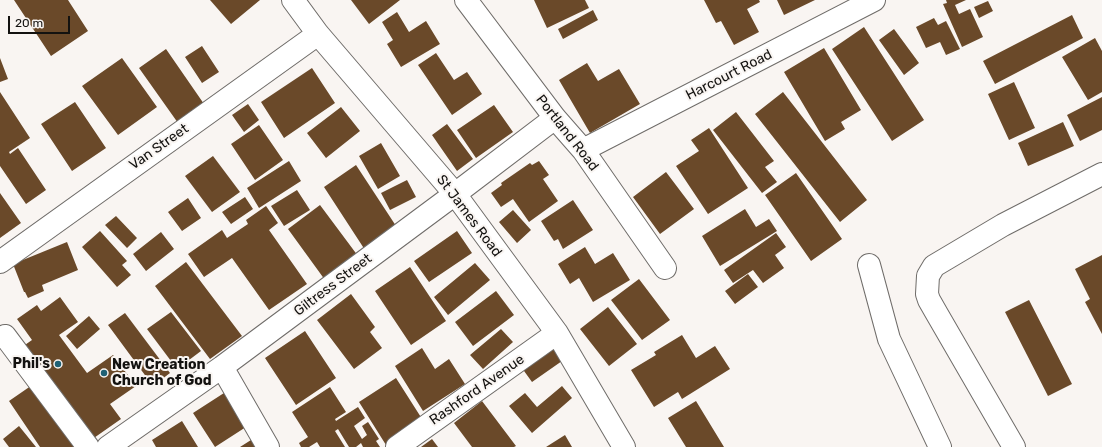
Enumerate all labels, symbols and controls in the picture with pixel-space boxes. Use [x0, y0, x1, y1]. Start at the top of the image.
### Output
scale bar [10, 8, 72, 34]
text: 20 m [15, 16, 43, 30]
street label: Harcourt Road [683, 46, 775, 104]
street label: Portland Road [532, 91, 602, 175]
street label: Van Street [126, 120, 192, 174]
street label: St James Road [433, 172, 505, 260]
street label: Giltress Street [291, 250, 375, 320]
street label: Rashford Avenue [426, 351, 528, 429]
place label: Phil's [13, 356, 50, 372]
place label: New Creation Church of God [112, 357, 212, 390]
marker: Phil's [53, 359, 63, 369]
marker: New Creation Church of God [99, 368, 109, 378]

